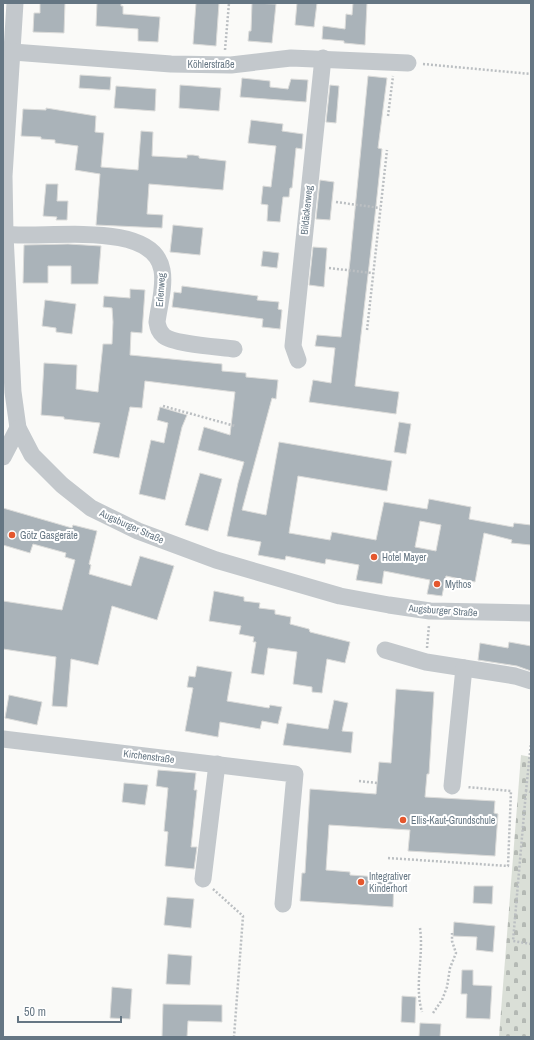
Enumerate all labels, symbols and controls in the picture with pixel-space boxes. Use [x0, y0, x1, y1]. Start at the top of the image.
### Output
street label: Köhlerstraße [188, 58, 235, 71]
street label: Bildäckerweg [297, 184, 316, 235]
street label: Erlenweg [153, 272, 168, 308]
street label: Augsburger Straße [97, 506, 166, 547]
place label: Götz Gasgeräte [20, 529, 78, 542]
marker: Götz Gasgeräte [7, 530, 17, 540]
place label: Hotel Mayer [382, 551, 426, 564]
marker: Hotel Mayer [369, 552, 379, 562]
place label: Mythos [445, 578, 471, 591]
marker: Mythos [432, 579, 442, 589]
street label: Augsburger Straße [407, 602, 478, 619]
street label: Kirchenstraße [123, 747, 176, 766]
place label: Ellis-Kaut-Grundschule [411, 814, 496, 827]
marker: Ellis-Kaut-Grundschule [398, 815, 408, 825]
place label: Integrativer Kinderhort [369, 870, 411, 895]
marker: Integrativer Kinderhort [356, 877, 366, 887]
scale bar [18, 998, 121, 1024]
text: 50 m [24, 1004, 46, 1020]

